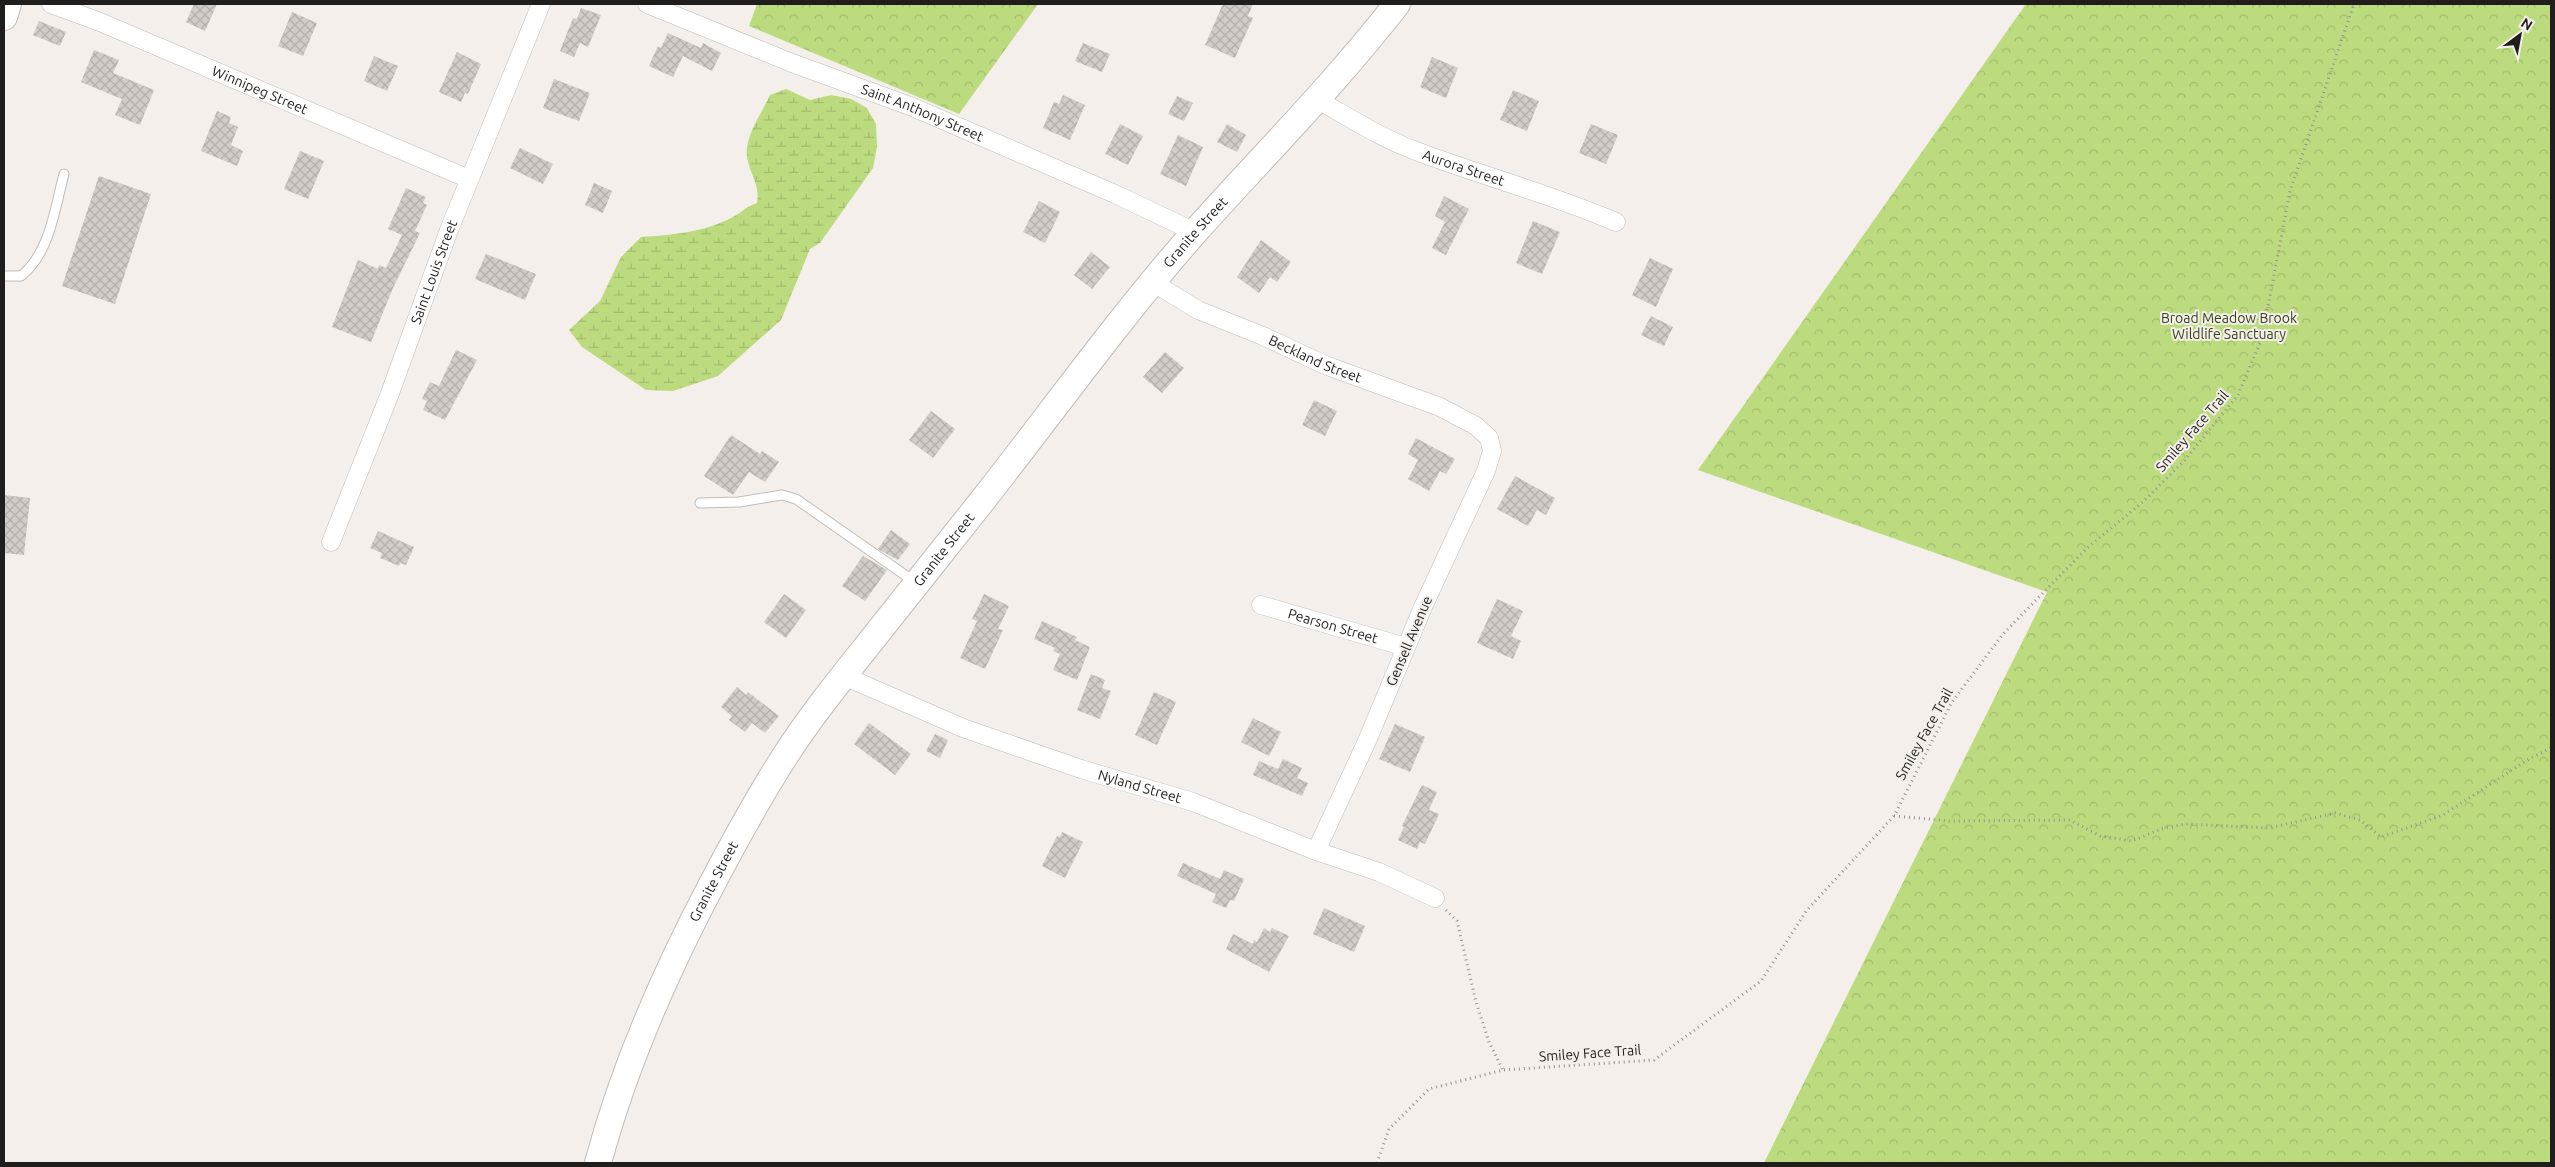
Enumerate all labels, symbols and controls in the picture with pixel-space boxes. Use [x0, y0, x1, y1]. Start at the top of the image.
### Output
north arrow [2495, 10, 2545, 60]
text: N [2518, 14, 2536, 34]
street label: Winnipeg Street [210, 63, 311, 118]
street label: Saint Anthony Street [859, 81, 986, 145]
street label: Aurora Street [1420, 146, 1507, 189]
street label: Granite Street [1160, 193, 1231, 271]
street label: Saint Louis Street [408, 217, 460, 326]
park label: Broad Meadow Brook Wildlife Sanctuary [2161, 310, 2297, 342]
street label: Beckland Street [1266, 332, 1364, 386]
street label: Smiley Face Trail [2152, 387, 2232, 475]
street label: Granite Street [910, 509, 978, 589]
street label: Gensell Avenue [1383, 593, 1435, 689]
street label: Pearson Street [1286, 605, 1380, 647]
street label: Smiley Face Trail [1892, 685, 1956, 783]
street label: Nyland Street [1096, 766, 1184, 806]
street label: Granite Street [686, 838, 742, 924]
street label: Smiley Face Trail [1538, 1041, 1642, 1065]

